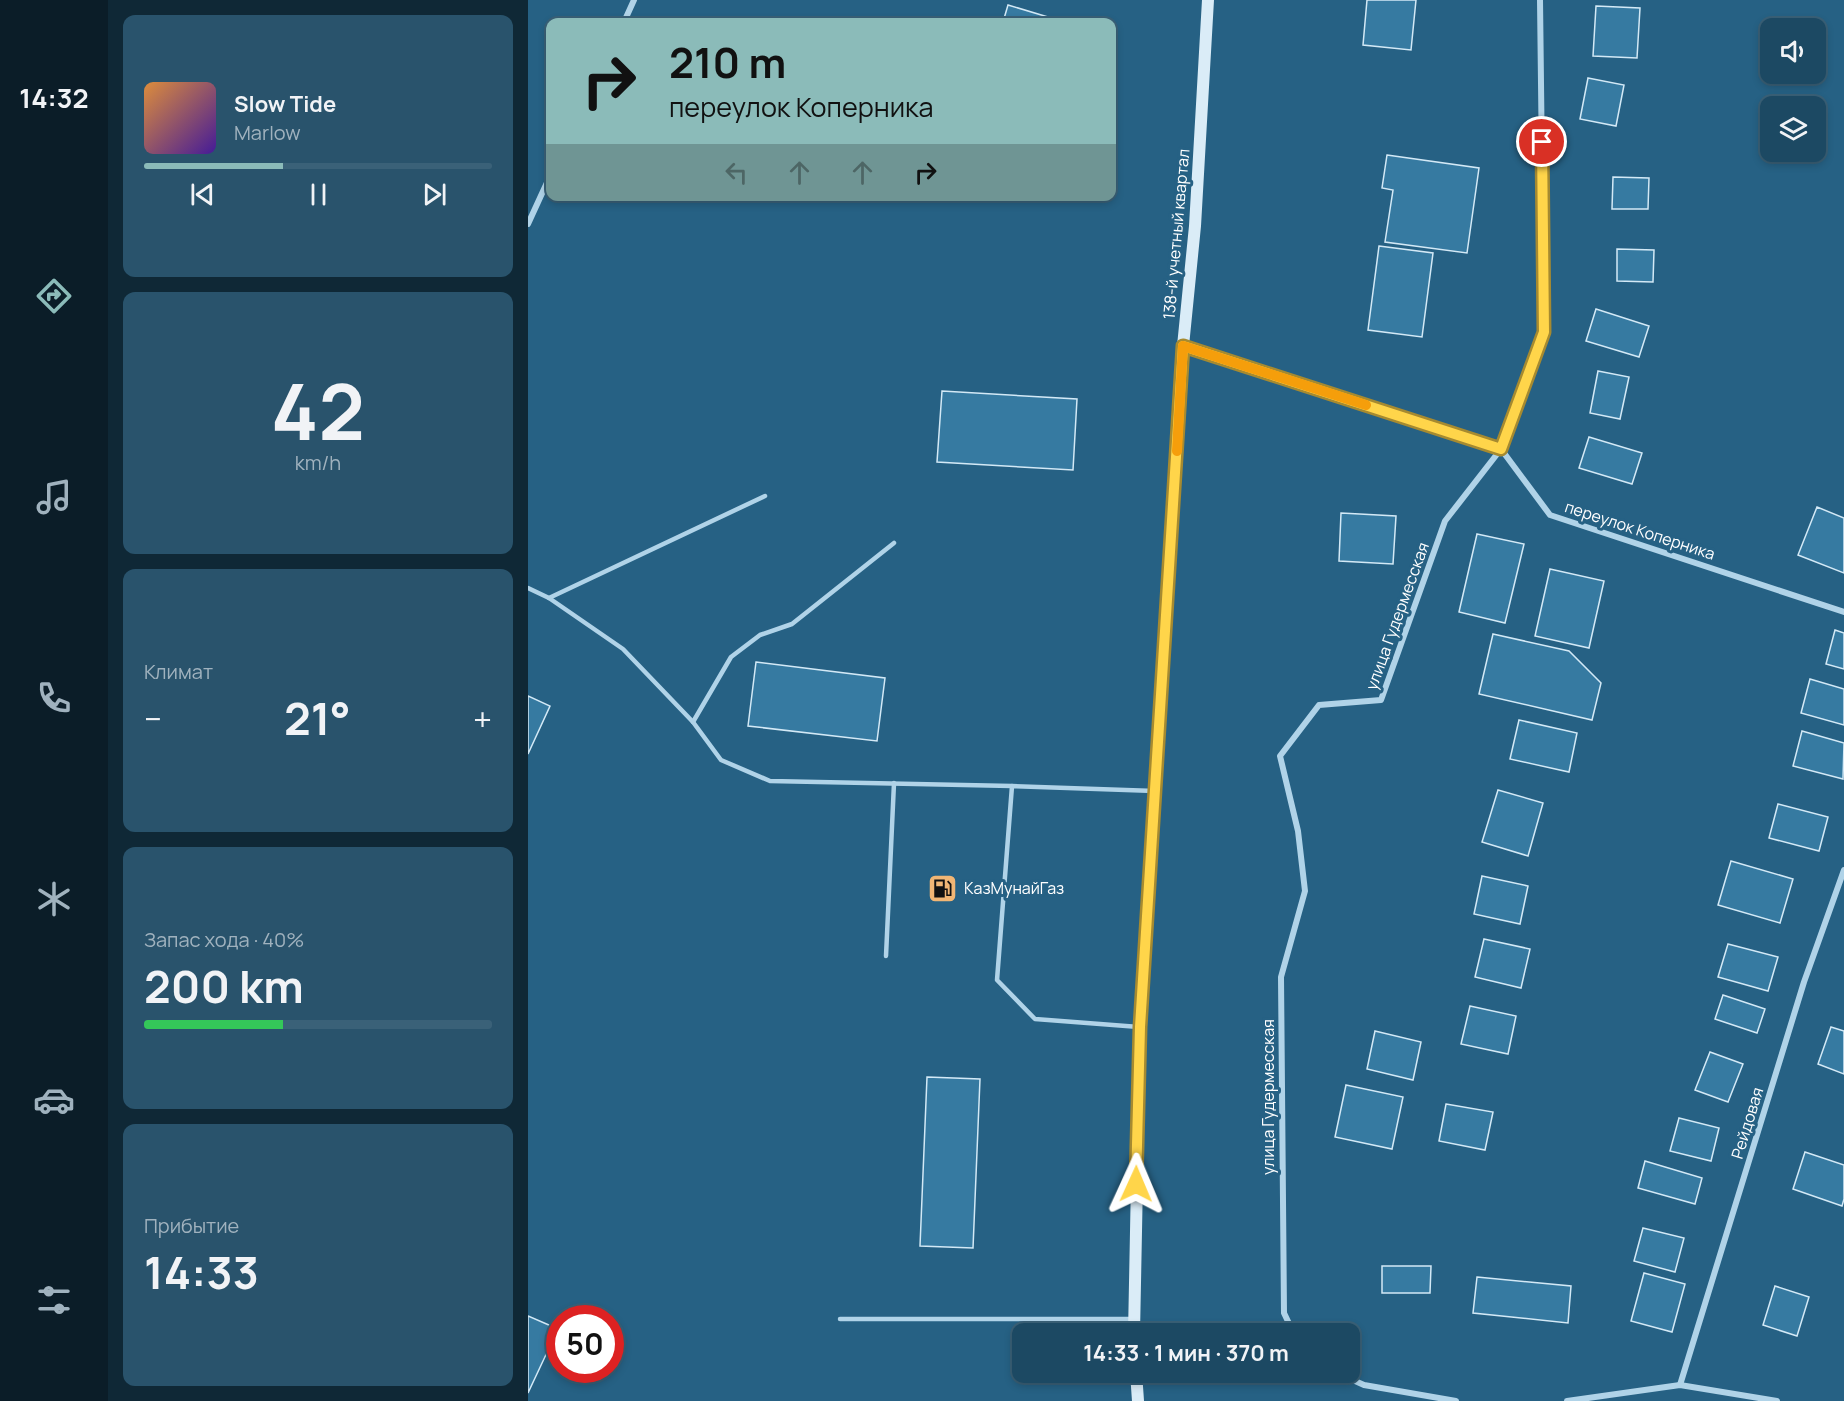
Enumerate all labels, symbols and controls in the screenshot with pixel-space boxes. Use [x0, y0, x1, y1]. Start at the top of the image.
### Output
map controls [1760, 18, 1826, 162]
button: sound [1760, 18, 1826, 84]
text: 210 m [669, 33, 786, 91]
icon: right [570, 42, 648, 120]
text: 14:32 [19, 79, 89, 116]
text: переулок Коперника [669, 88, 933, 125]
text: Slow Tide [234, 89, 336, 119]
button: layers [1760, 96, 1826, 162]
pin [1516, 116, 1567, 167]
text: Marlow [234, 119, 301, 146]
icon: arrive [1525, 125, 1558, 158]
street label: 138-й учетный квартал [1158, 148, 1194, 320]
icon: left [720, 156, 753, 189]
icon: ahead [783, 156, 816, 189]
icon: ahead [846, 156, 879, 189]
icon: right [909, 156, 942, 189]
icon: previous [186, 178, 219, 211]
icon: pause [302, 178, 335, 211]
icon: next [418, 178, 451, 211]
icon: directions [33, 275, 75, 317]
text: 42 [271, 357, 365, 463]
text: km/h [295, 449, 341, 476]
icon: music [33, 476, 75, 518]
street label: переулок Коперника [1562, 495, 1718, 565]
street label: улица Гудермесская [1360, 539, 1434, 693]
text: Климат [144, 658, 213, 685]
icon: phone [33, 677, 75, 719]
text: 21° [284, 687, 351, 749]
text: − [144, 696, 162, 741]
text: + [473, 696, 492, 741]
fuel station icon: КазМунайГаз [927, 872, 959, 904]
place label: КазМунайГаз [964, 877, 1064, 899]
icon: climate [33, 878, 75, 920]
text: Запас хода · 40% [144, 926, 304, 953]
text: 200 km [144, 955, 304, 1017]
street label: улица Гудермесская [1257, 1019, 1279, 1175]
icon: car [33, 1079, 75, 1121]
street label: Рейдовая [1726, 1085, 1768, 1161]
position arrow [1104, 1152, 1168, 1216]
text: Прибытие [144, 1212, 239, 1239]
text: 14:33 [144, 1241, 259, 1303]
icon: filters [33, 1279, 75, 1321]
speed limit sign: 50 [546, 1305, 624, 1383]
text: 14:33 · 1 мин · 370 m [1083, 1338, 1289, 1368]

